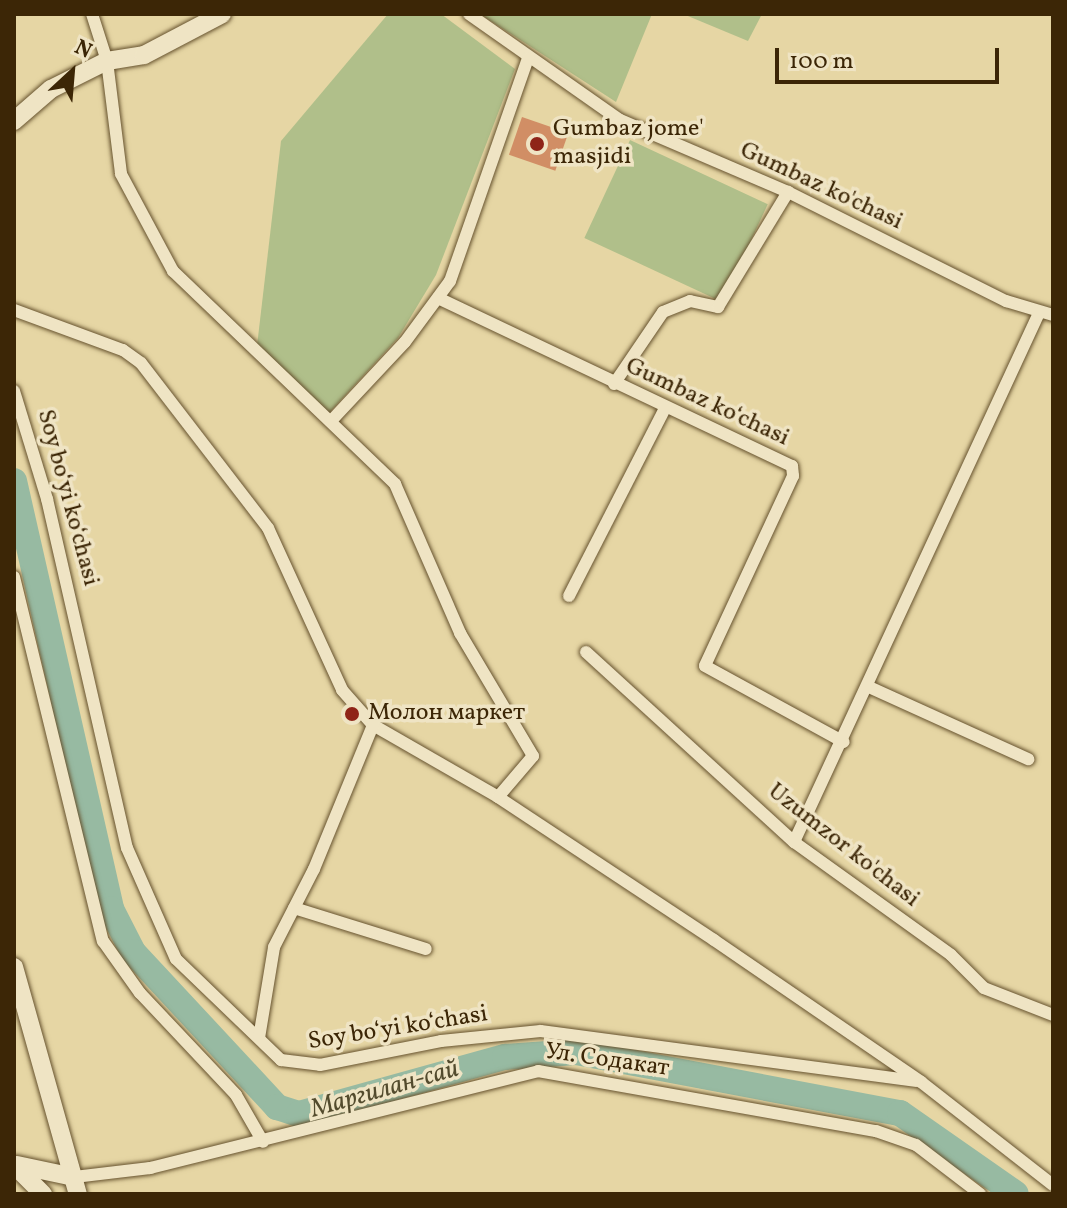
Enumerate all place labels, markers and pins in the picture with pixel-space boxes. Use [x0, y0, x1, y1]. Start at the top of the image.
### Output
place label: Gumbaz jome' masjidi [553, 116, 704, 172]
marker: Gumbaz jome' masjidi [528, 135, 546, 153]
place label: Молон маркет [368, 700, 525, 728]
marker: Молон маркет [343, 705, 361, 723]

